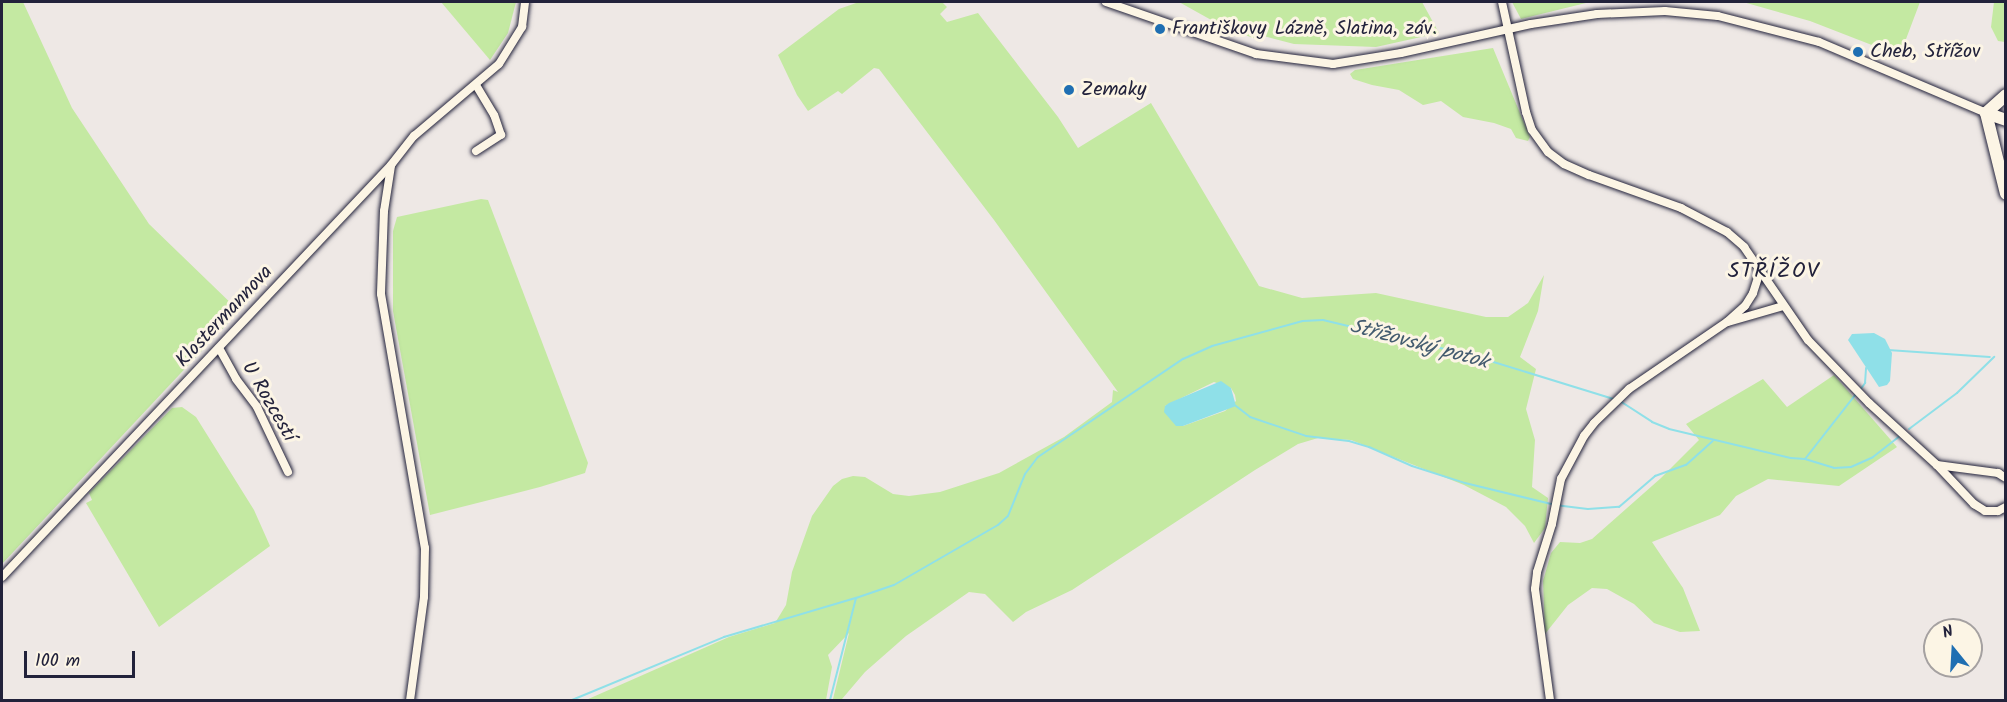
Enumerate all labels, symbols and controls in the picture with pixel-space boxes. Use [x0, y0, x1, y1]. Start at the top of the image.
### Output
place label: Františkovy Lázně, Slatina, záv. [1172, 17, 1437, 41]
marker: Františkovy Lázně, Slatina, záv. [1153, 22, 1167, 36]
place label: Cheb, Střížov [1870, 40, 1980, 64]
marker: Cheb, Střížov [1851, 45, 1865, 59]
place label: Zemaky [1081, 78, 1146, 102]
marker: Zemaky [1062, 83, 1076, 97]
district label: STŘÍŽOV [1728, 259, 1820, 285]
street label: Klostermannova [171, 261, 279, 373]
water label: Střížovský potok [1347, 314, 1491, 376]
street label: U Rozcestí [235, 358, 301, 446]
north arrow [1923, 618, 1983, 678]
text: N [1939, 619, 1957, 646]
scale bar [27, 639, 138, 677]
text: 100 m [35, 647, 80, 676]

